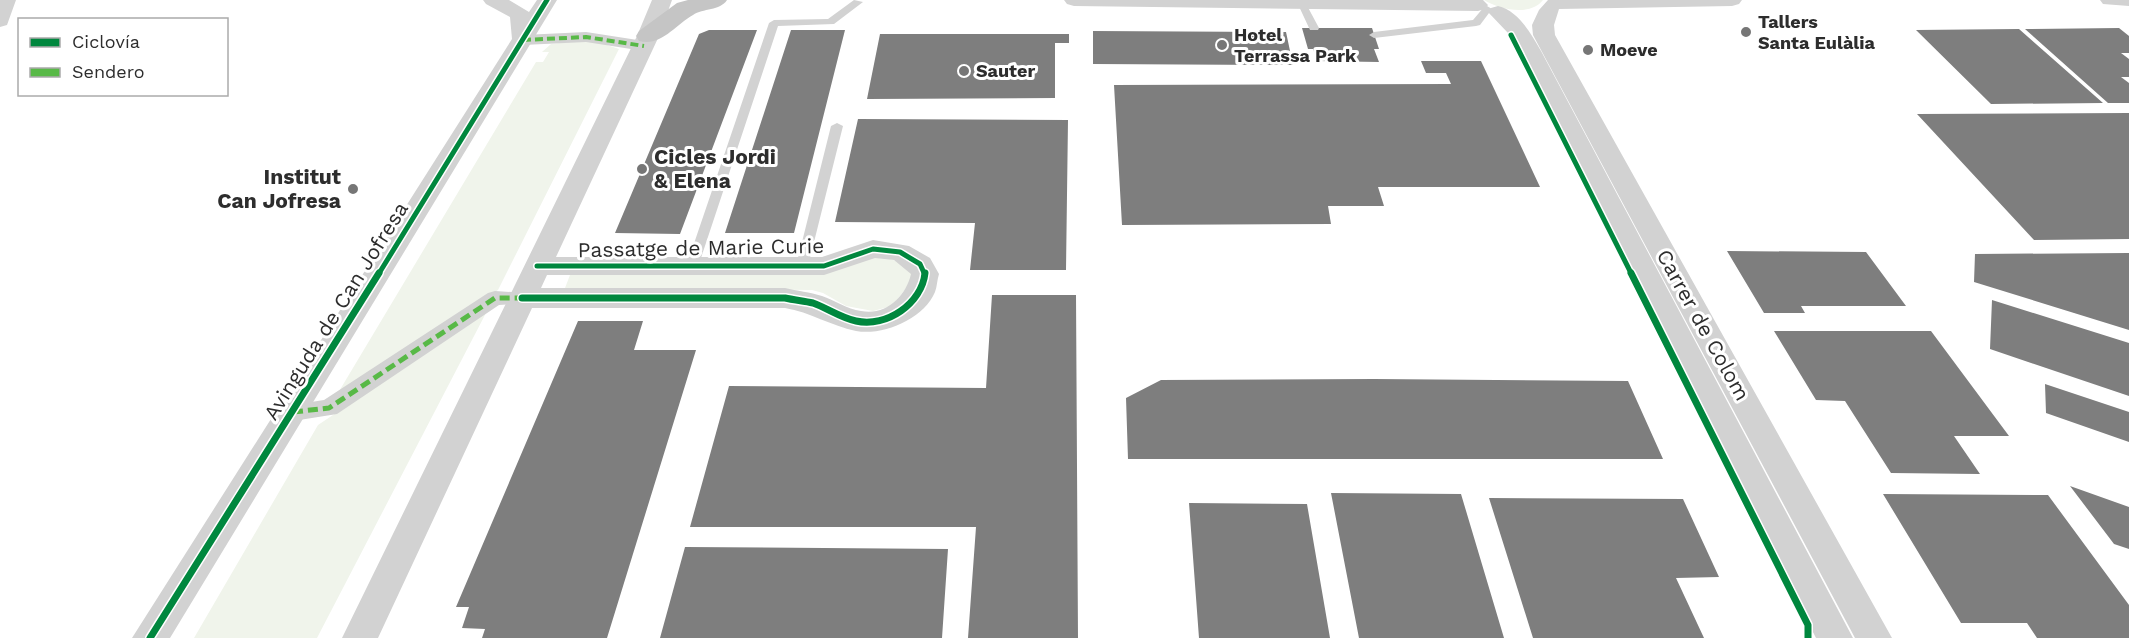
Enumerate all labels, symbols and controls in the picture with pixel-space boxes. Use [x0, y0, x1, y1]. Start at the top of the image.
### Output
place label: Tallers Santa Eulàlia [1758, 11, 1875, 53]
legend [18, 18, 228, 96]
place label: Hotel Terrassa Park [1234, 24, 1357, 66]
marker: Tallers Santa Eulàlia [1739, 25, 1753, 39]
text: Ciclovía [72, 31, 140, 52]
marker: Hotel Terrassa Park [1215, 38, 1229, 52]
place label: Moeve [1600, 39, 1658, 60]
marker: Moeve [1581, 43, 1595, 57]
place label: Sauter [976, 60, 1035, 81]
text: Sendero [72, 61, 145, 82]
marker: Sauter [957, 64, 971, 78]
place label: Cicles Jordi & Elena [654, 144, 776, 193]
marker: Cicles Jordi & Elena [635, 162, 649, 176]
place label: Institut Can Jofresa [217, 164, 342, 213]
marker: Institut Can Jofresa [346, 182, 360, 196]
street label: Avinguda de Can Jofresa [258, 197, 413, 424]
street label: Passatge de Marie Curie [577, 233, 825, 262]
street label: Carrer de Colom [1652, 245, 1755, 405]

